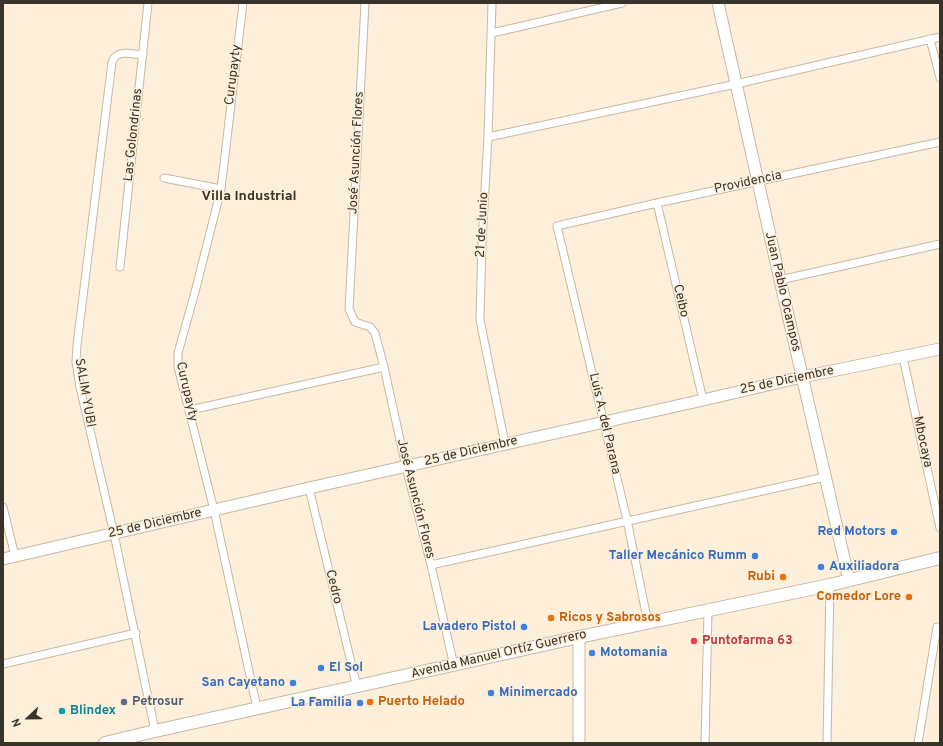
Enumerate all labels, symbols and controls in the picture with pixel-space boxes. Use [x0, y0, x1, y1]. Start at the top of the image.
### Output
street label: Curupayty [223, 44, 245, 106]
street label: Las Golondrinas [121, 88, 147, 182]
street label: José Asunción Flores [346, 91, 368, 215]
street label: Providencia [713, 168, 783, 198]
district label: Villa Industrial [201, 189, 297, 205]
street label: 21 de Junio [473, 192, 493, 258]
street label: Juan Pablo Ocampos [761, 231, 803, 353]
street label: Ceibo [669, 283, 691, 319]
street label: SALIM YUBI [70, 357, 98, 429]
street label: Curupayty [172, 360, 200, 424]
street label: 25 de Diciembre [739, 363, 835, 399]
street label: Luis A. del Parana [585, 372, 623, 476]
street label: Mbocaya [909, 415, 935, 469]
street label: 25 de Diciembre [423, 434, 519, 470]
street label: José Asunción Flores [393, 437, 437, 561]
street label: 25 de Diciembre [107, 506, 203, 542]
place label: Red Motors [817, 524, 886, 540]
marker: Red Motors [889, 527, 899, 537]
place label: Taller Mecánico Rumm [609, 548, 747, 564]
marker: Taller Mecánico Rumm [750, 551, 760, 561]
place label: Auxiliadora [829, 559, 899, 575]
marker: Auxiliadora [816, 562, 826, 572]
street label: Cedro [321, 568, 345, 606]
place label: Rubi [747, 569, 775, 585]
marker: Rubi [778, 572, 788, 582]
place label: Comedor Lore [816, 589, 901, 605]
marker: Comedor Lore [904, 592, 914, 602]
place label: Ricos y Sabrosos [559, 610, 661, 626]
marker: Ricos y Sabrosos [546, 613, 556, 623]
place label: Lavadero Pistol [422, 619, 516, 635]
marker: Lavadero Pistol [519, 622, 529, 632]
street label: Avenida Manuel Ortíz Guerrero [410, 627, 588, 683]
place label: Puntofarma 63 [702, 633, 793, 649]
marker: Puntofarma 63 [689, 636, 699, 646]
place label: Motomania [600, 645, 667, 661]
marker: Motomania [587, 648, 597, 658]
place label: El Sol [329, 660, 363, 676]
marker: El Sol [316, 663, 326, 673]
place label: San Cayetano [201, 675, 285, 691]
marker: San Cayetano [288, 678, 298, 688]
place label: Minimercado [499, 685, 578, 701]
marker: Minimercado [486, 688, 496, 698]
place label: Petrosur [132, 694, 184, 710]
place label: Puerto Helado [378, 694, 465, 710]
place label: La Familia [291, 695, 352, 711]
marker: Petrosur [119, 697, 129, 707]
marker: Puerto Helado [365, 697, 375, 707]
north arrow [8, 698, 48, 738]
marker: La Familia [355, 698, 365, 708]
place label: Blindex [70, 703, 116, 719]
marker: Blindex [57, 706, 67, 716]
text: N [9, 716, 25, 729]

